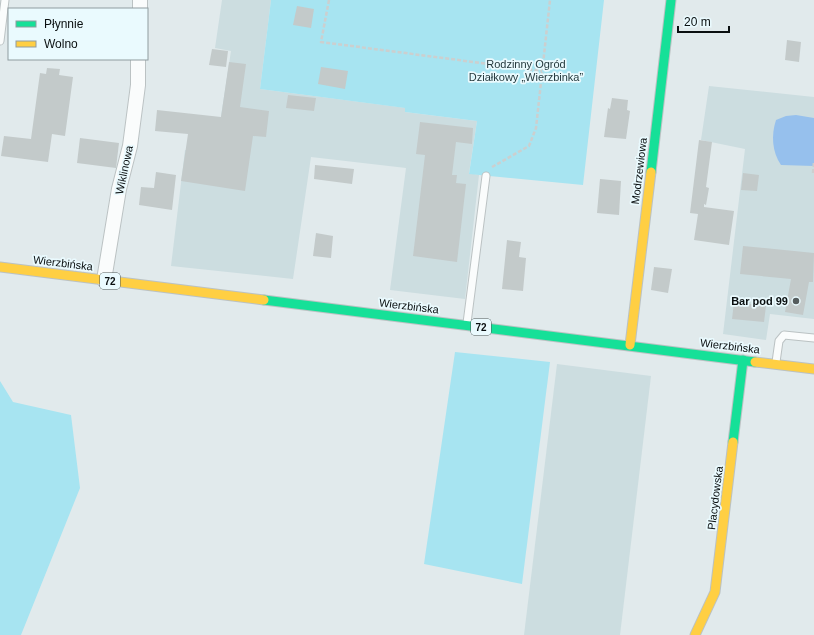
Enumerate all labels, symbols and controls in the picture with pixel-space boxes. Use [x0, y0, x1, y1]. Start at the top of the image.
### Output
legend [8, 8, 148, 60]
scale bar [678, 8, 729, 34]
text: 20 m [684, 15, 711, 29]
text: Płynnie [44, 17, 84, 31]
text: Wolno [44, 37, 78, 51]
park label: Rodzinny Ogród Działkowy „Wierzbinka” [469, 58, 583, 83]
street label: Modrzewiowa [629, 136, 649, 205]
street label: Wiklinowa [113, 144, 135, 195]
street label: Wierzbińska [33, 253, 94, 273]
road number: 72 [100, 273, 120, 289]
place label: Bar pod 99 [731, 295, 788, 307]
street label: Wierzbińska [379, 296, 440, 316]
marker: Bar pod 99 [791, 296, 801, 306]
road number: 72 [471, 319, 491, 335]
street label: Wierzbińska [700, 336, 761, 356]
street label: Placydowska [705, 465, 725, 531]

